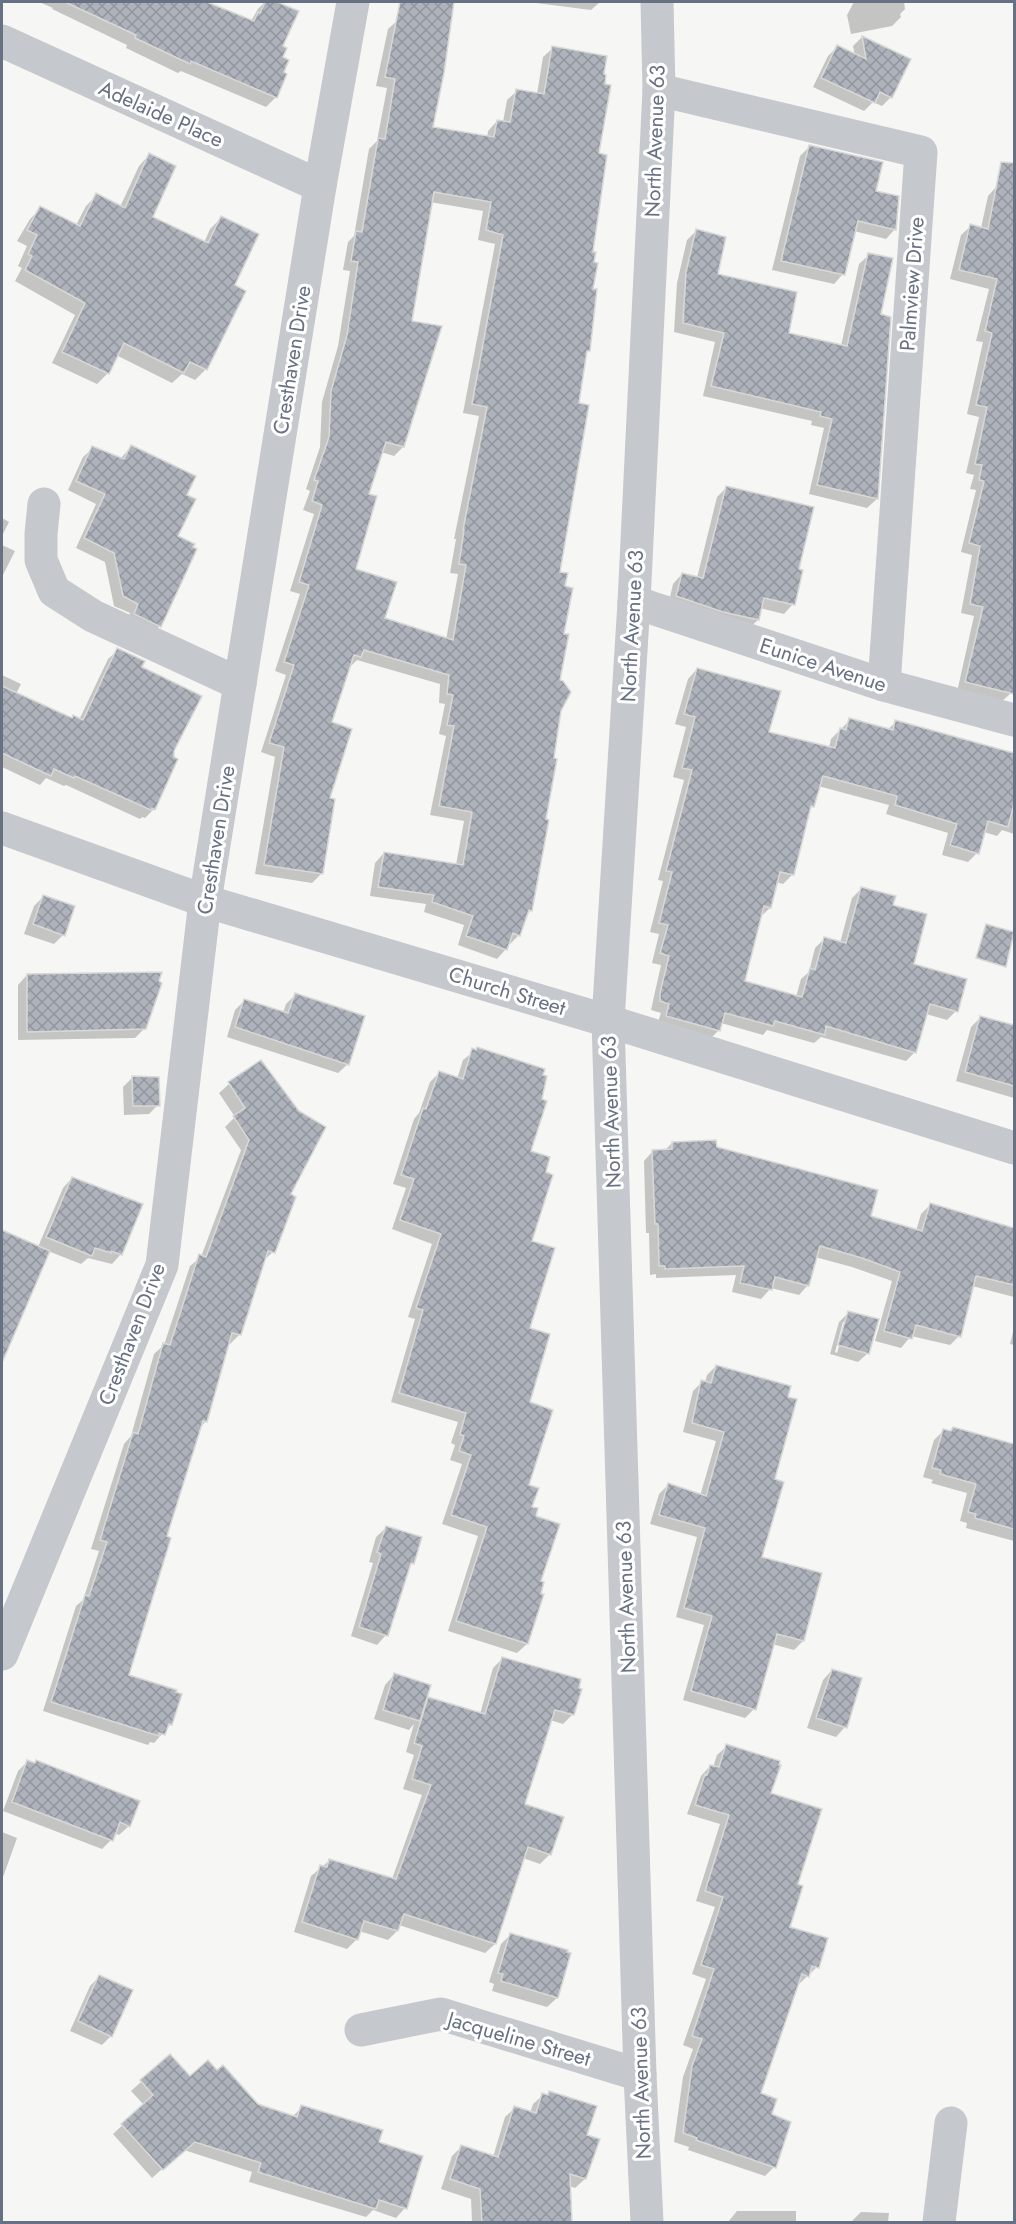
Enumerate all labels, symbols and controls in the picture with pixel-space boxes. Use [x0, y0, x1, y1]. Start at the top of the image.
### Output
street label: North Avenue 63 [637, 64, 673, 218]
street label: Adelaide Place [94, 73, 228, 155]
street label: Palmview Drive [892, 216, 932, 352]
street label: Cresthaven Drive [265, 283, 319, 437]
street label: North Avenue 63 [613, 549, 651, 703]
street label: Eunice Avenue [756, 630, 890, 700]
street label: Cresthaven Drive [189, 763, 243, 917]
street label: Church Street [445, 959, 569, 1023]
street label: North Avenue 63 [593, 1035, 629, 1189]
street label: Cresthaven Drive [91, 1258, 173, 1410]
street label: North Avenue 63 [608, 1520, 644, 1674]
street label: Jacqueline Street [441, 2003, 594, 2074]
street label: North Avenue 63 [623, 2006, 659, 2160]

